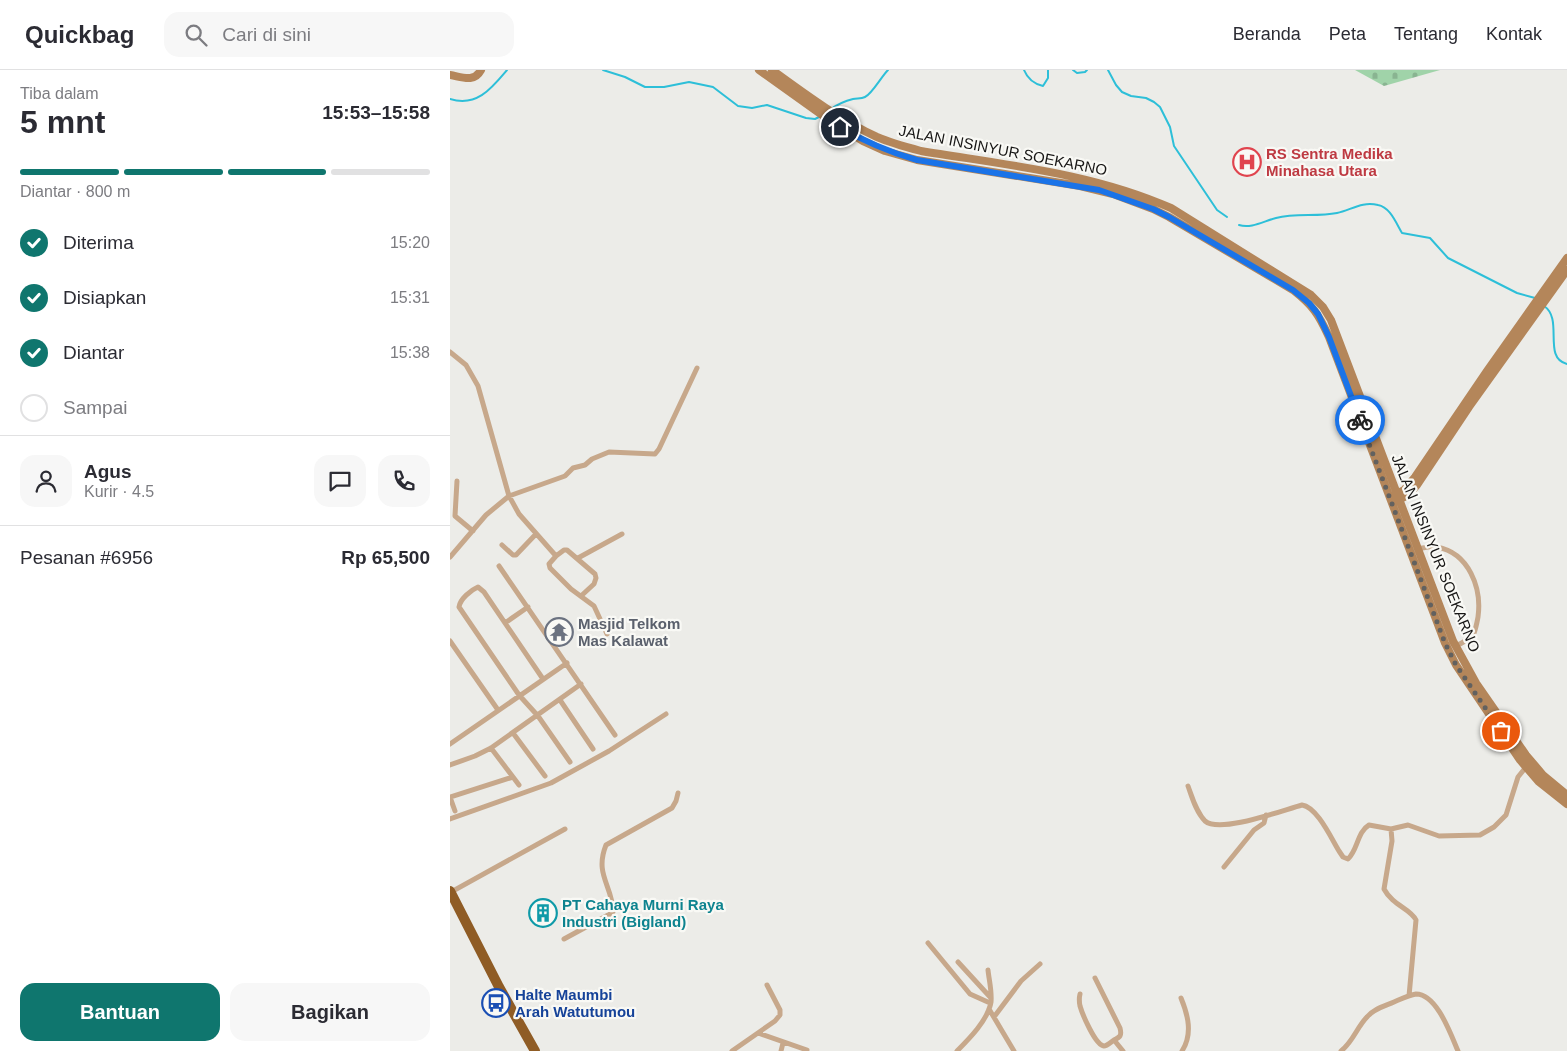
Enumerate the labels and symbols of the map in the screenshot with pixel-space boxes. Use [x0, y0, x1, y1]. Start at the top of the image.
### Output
pin [819, 106, 861, 148]
street label: JALAN INSINYUR SOEKARNO [897, 121, 1109, 179]
place label: RS Sentra Medika Minahasa Utara [1266, 145, 1393, 179]
hospital icon: RS Sentra Medika Minahasa Utara [1232, 147, 1262, 177]
courier [1335, 395, 1385, 445]
street label: JALAN INSINYUR SOEKARNO [1388, 452, 1484, 654]
place label: Masjid Telkom Mas Kalawat [578, 615, 680, 649]
temple icon: Masjid Telkom Mas Kalawat [544, 617, 574, 647]
pin [1480, 710, 1522, 752]
place label: PT Cahaya Murni Raya Industri (Bigland) [562, 896, 724, 930]
building icon: PT Cahaya Murni Raya Industri (Bigland) [528, 898, 558, 928]
place label: Halte Maumbi Arah Watutumou [515, 986, 635, 1020]
bus stop icon: Halte Maumbi Arah Watutumou [481, 988, 511, 1018]

